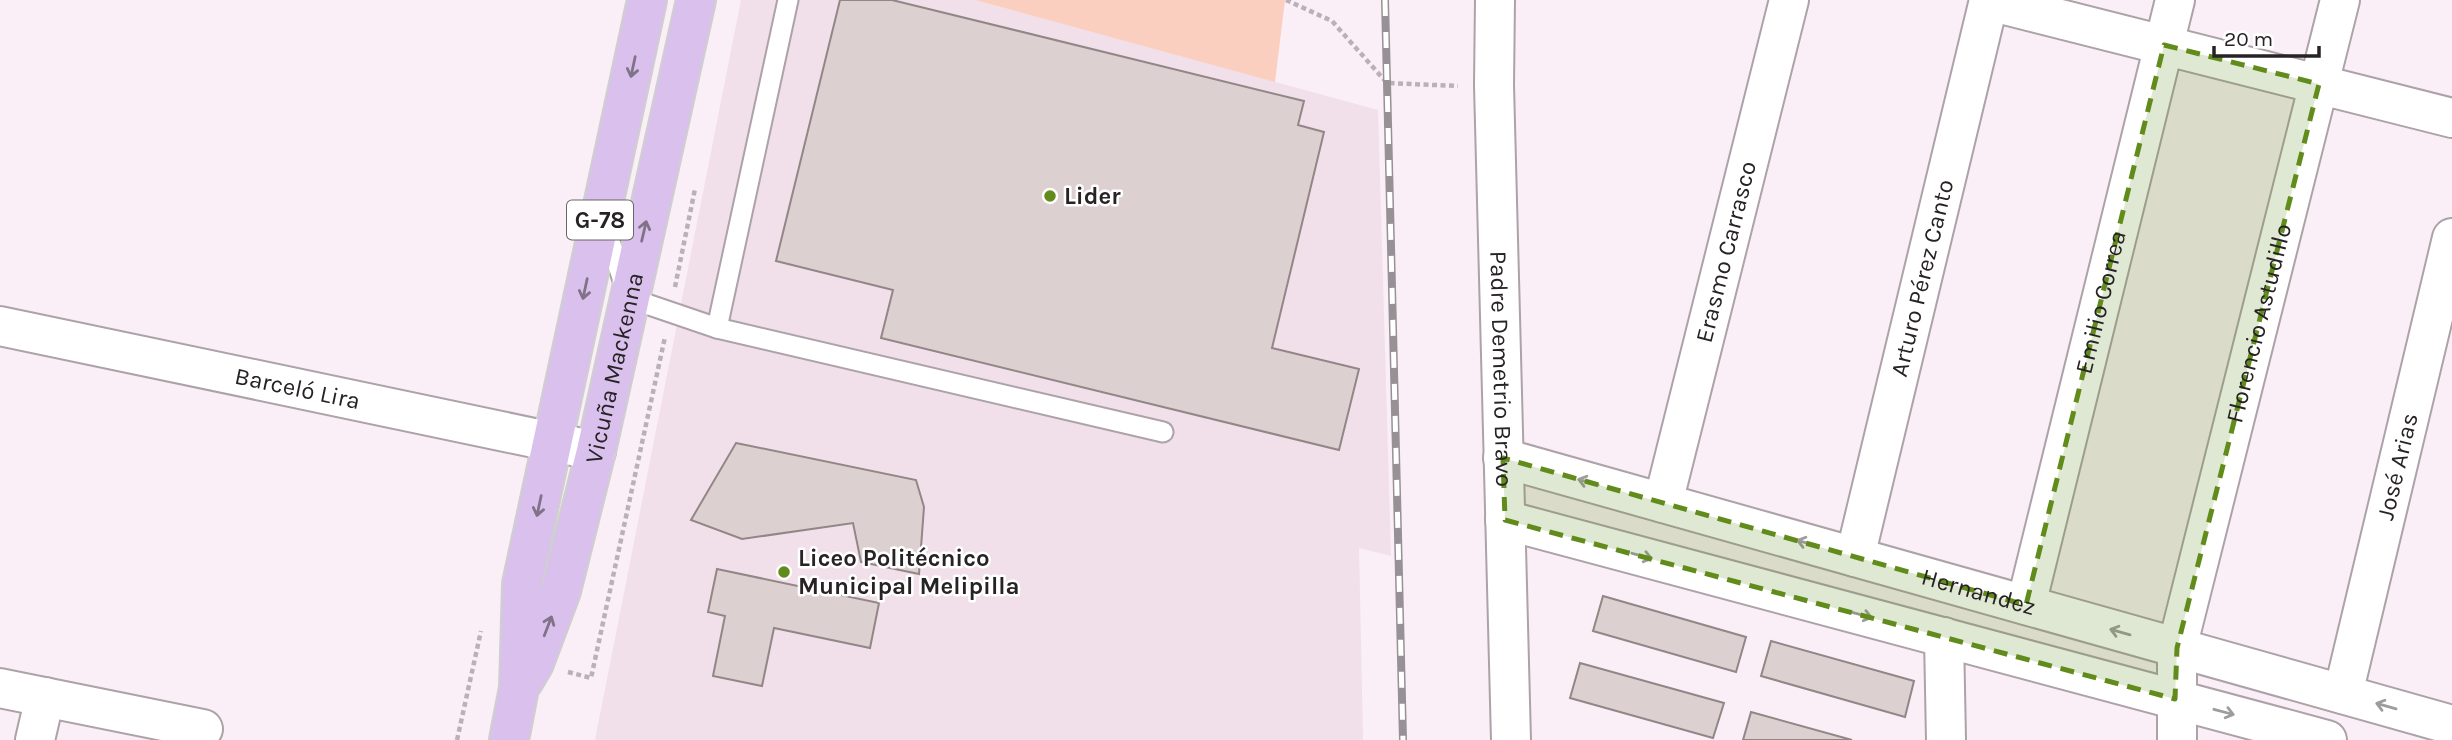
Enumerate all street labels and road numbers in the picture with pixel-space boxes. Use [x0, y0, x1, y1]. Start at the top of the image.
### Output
street label: Erasmo Carrasco [1690, 158, 1762, 345]
street label: Arturo Pérez Canto [1885, 177, 1959, 379]
road number: G-78 [567, 200, 633, 240]
street label: Florencio Astudillo [2220, 221, 2297, 426]
street label: Emilio Correa [2069, 228, 2132, 377]
street label: Padre Demetrio Bravo [1484, 251, 1518, 487]
street label: Vicuña Mackenna [579, 270, 649, 466]
street label: Barceló Lira [232, 362, 363, 415]
street label: José Arias [2371, 410, 2424, 523]
street label: Hernandez [1918, 562, 2039, 621]

